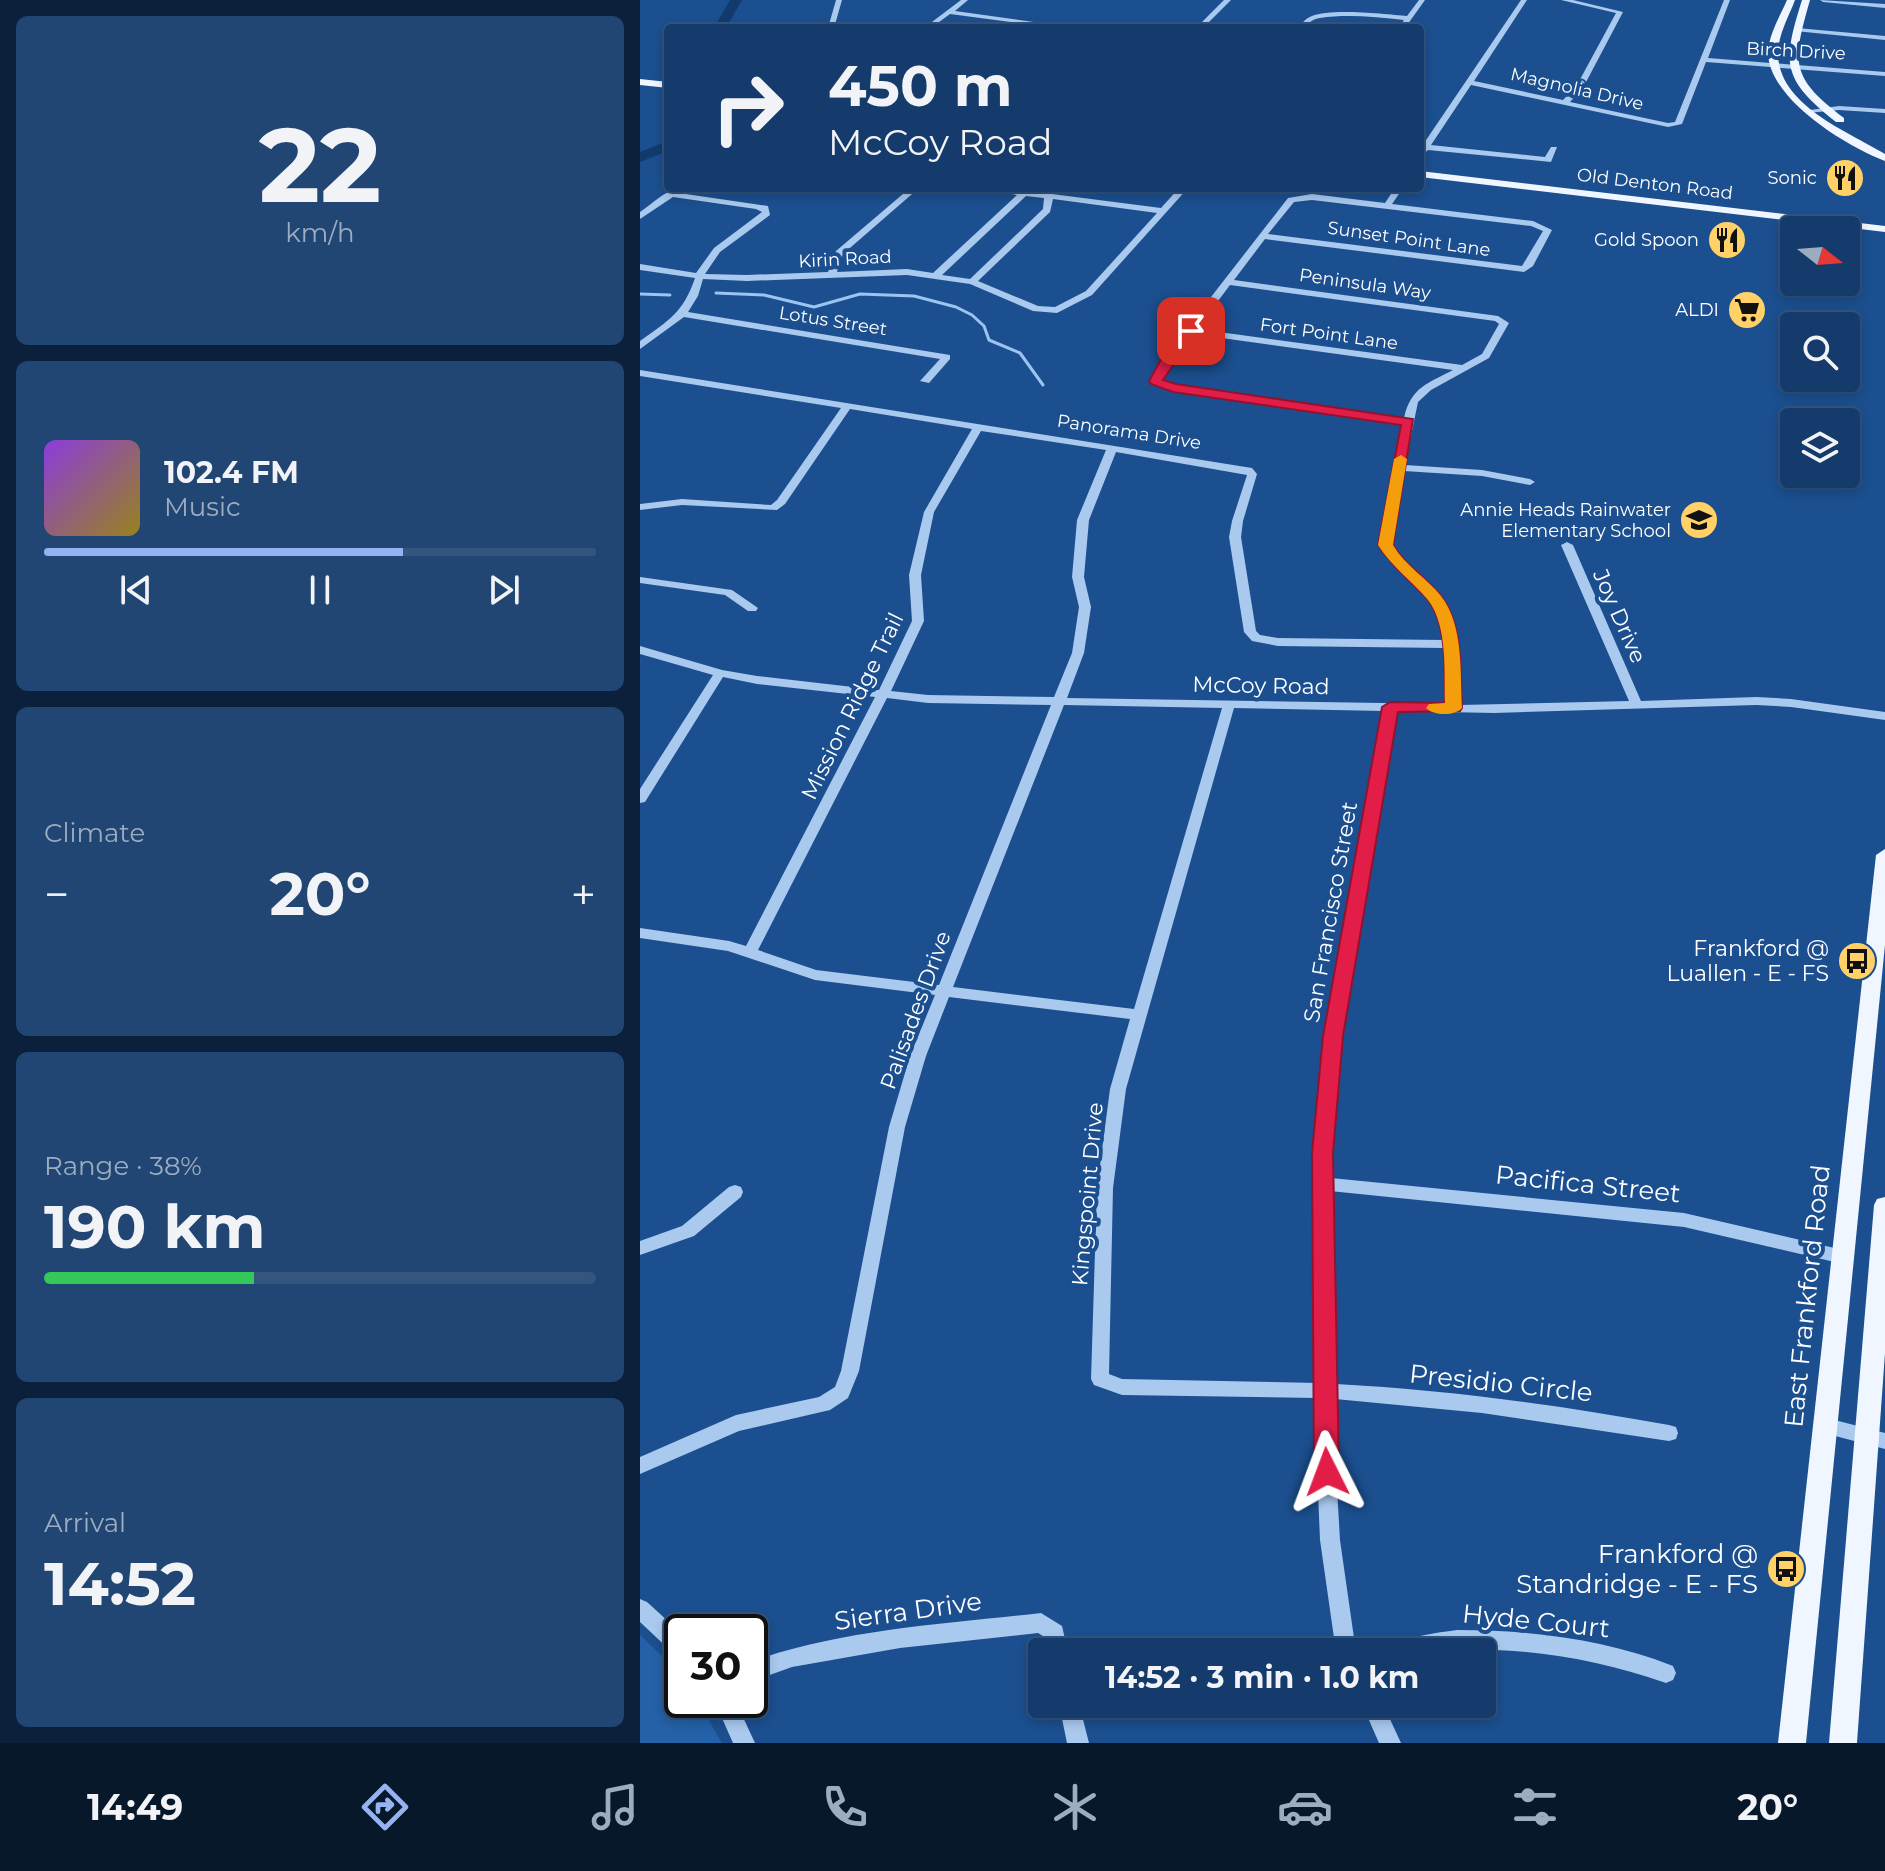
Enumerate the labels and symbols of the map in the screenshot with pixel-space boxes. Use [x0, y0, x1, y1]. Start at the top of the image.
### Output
street label: Birch Drive [1746, 37, 1846, 65]
street label: Magnolia Drive [1508, 63, 1646, 115]
restaurant icon: Sonic [1824, 157, 1866, 199]
street label: Old Denton Road [1576, 164, 1734, 204]
place label: Sonic [1768, 167, 1817, 189]
north arrow [1780, 216, 1860, 296]
street label: Sunset Point Lane [1326, 217, 1492, 261]
restaurant icon: Gold Spoon [1706, 219, 1748, 261]
place label: Gold Spoon [1594, 229, 1699, 251]
street label: Kirin Road [798, 246, 892, 272]
street label: Peninsula Way [1298, 264, 1433, 304]
supermarket icon: ALDI [1726, 289, 1768, 331]
pin [1157, 297, 1225, 365]
place label: ALDI [1675, 299, 1719, 321]
street label: Lotus Street [777, 302, 889, 340]
street label: Fort Point Lane [1259, 313, 1400, 355]
street label: Panorama Drive [1055, 410, 1203, 454]
place label: Annie Heads Rainwater Elementary School [1460, 499, 1671, 542]
school or university icon: Annie Heads Rainwater Elementary School [1678, 499, 1720, 541]
street label: Joy Drive [1587, 564, 1652, 667]
street label: Mission Ridge Trail [795, 608, 909, 804]
street label: McCoy Road [1192, 671, 1330, 700]
street label: San Francisco Street [1298, 799, 1363, 1025]
street label: Palisades Drive [874, 927, 957, 1093]
place label: Frankford @ Luallen - E - FS [1666, 935, 1829, 987]
bus stop icon: Frankford @ Luallen - E - FS [1836, 940, 1878, 982]
street label: Kingspoint Drive [1066, 1101, 1109, 1287]
street label: Pacifica Street [1494, 1158, 1682, 1210]
street label: East Frankford Road [1777, 1163, 1837, 1429]
street label: Presidio Circle [1408, 1357, 1594, 1409]
position arrow [1285, 1430, 1369, 1514]
place label: Frankford @ Standridge - E - FS [1516, 1538, 1758, 1600]
bus stop icon: Frankford @ Standridge - E - FS [1765, 1548, 1807, 1590]
street label: Sierra Drive [832, 1585, 984, 1637]
street label: Hyde Court [1461, 1597, 1611, 1645]
speed limit sign: 30 [664, 1614, 768, 1718]

